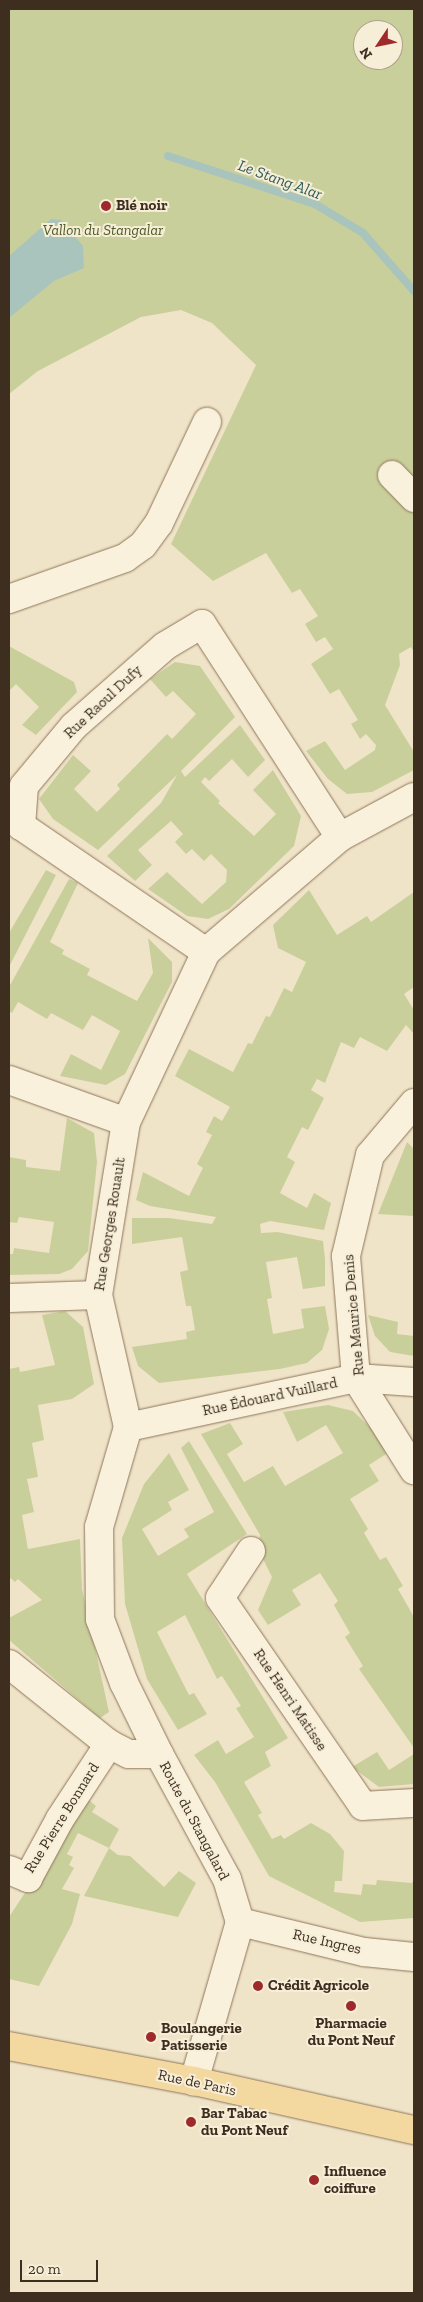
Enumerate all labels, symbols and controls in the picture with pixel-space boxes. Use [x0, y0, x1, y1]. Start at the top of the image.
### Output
north arrow [353, 20, 403, 70]
text: N [356, 44, 376, 62]
water label: Le Stang Alar [235, 156, 325, 204]
place label: Blé noir [116, 197, 167, 215]
marker: Blé noir [100, 200, 112, 212]
park label: Vallon du Stangalar [43, 222, 163, 240]
street label: Rue Raoul Dufy [60, 661, 146, 743]
street label: Rue Georges Rouault [91, 1156, 129, 1292]
street label: Rue Maurice Denis [340, 1254, 368, 1376]
street label: Rue Édouard Vuillard [201, 1374, 339, 1420]
street label: Rue Henri Matisse [249, 1646, 331, 1754]
street label: Rue Pierre Bonnard [21, 1759, 103, 1877]
street label: Route du Stangalard [155, 1759, 233, 1883]
street label: Rue Ingres [291, 1925, 363, 1959]
place label: Crédit Agricole [268, 1977, 370, 1995]
marker: Crédit Agricole [252, 1980, 264, 1992]
marker: Pharmacie du Pont Neuf [345, 2000, 357, 2012]
place label: Pharmacie du Pont Neuf [308, 2014, 394, 2049]
place label: Boulangerie Patisserie [161, 2019, 242, 2054]
marker: Boulangerie Patisserie [145, 2031, 157, 2043]
street label: Rue de Paris [156, 2066, 238, 2100]
place label: Bar Tabac du Pont Neuf [201, 2104, 288, 2139]
marker: Bar Tabac du Pont Neuf [185, 2116, 197, 2128]
place label: Influence coiffure [324, 2162, 386, 2197]
marker: Influence coiffure [308, 2174, 320, 2186]
scale bar [22, 2250, 100, 2282]
text: 20 m [28, 2260, 61, 2278]

